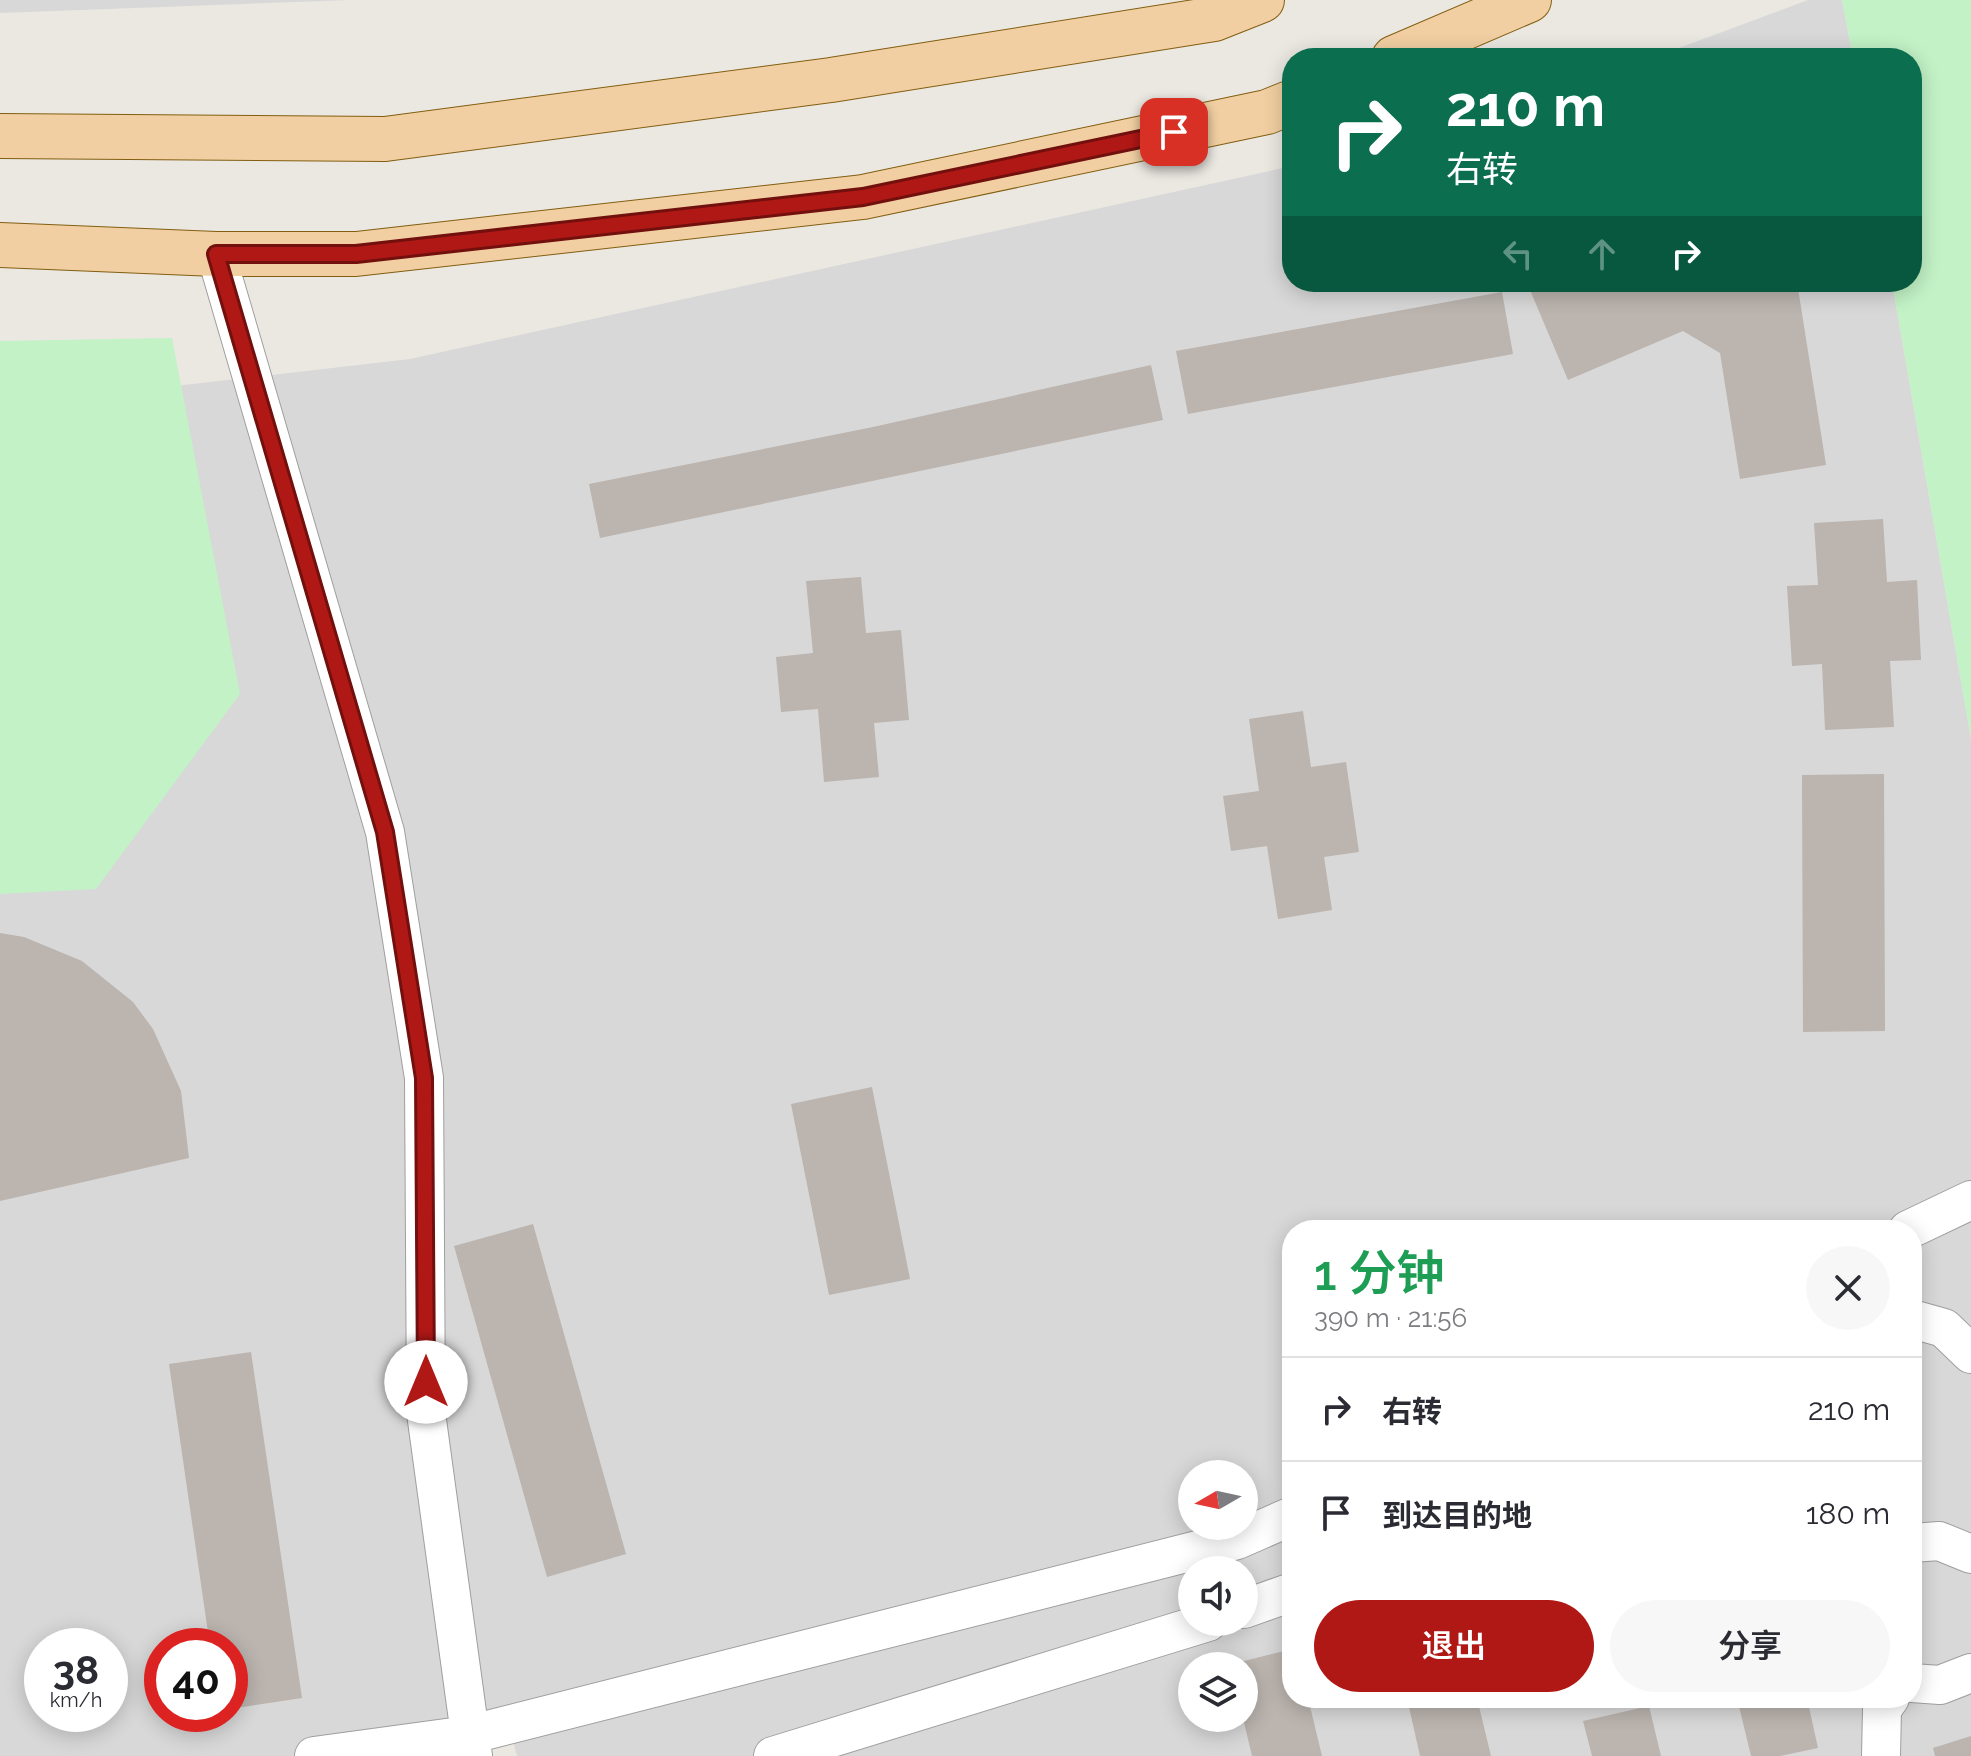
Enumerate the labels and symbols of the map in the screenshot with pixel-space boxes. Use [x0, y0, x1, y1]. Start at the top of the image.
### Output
pin [1140, 98, 1208, 166]
position arrow [384, 1340, 468, 1424]
north arrow [1178, 1460, 1258, 1540]
speed limit sign: 40 [144, 1628, 248, 1732]

